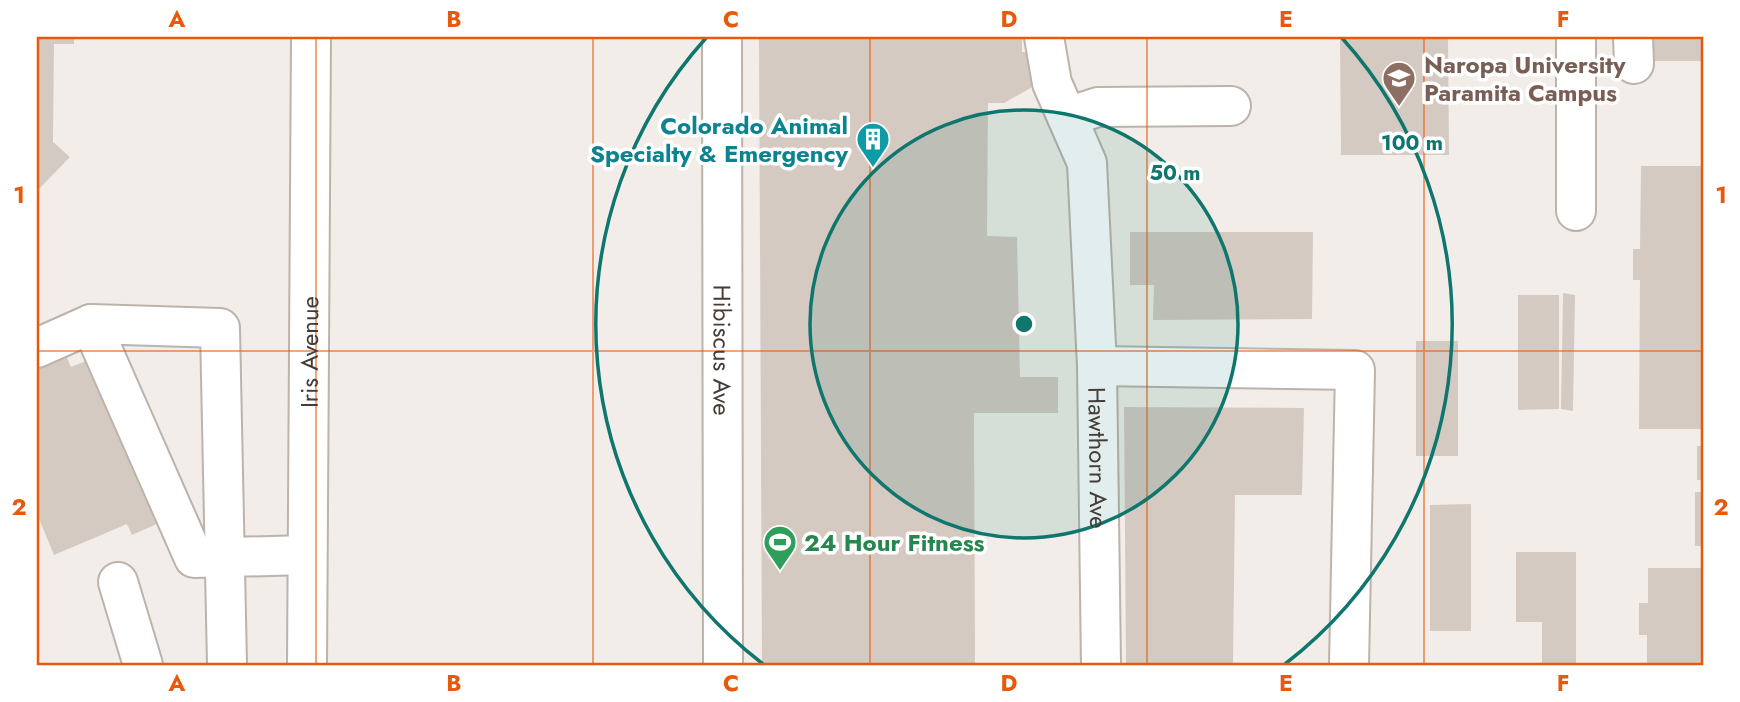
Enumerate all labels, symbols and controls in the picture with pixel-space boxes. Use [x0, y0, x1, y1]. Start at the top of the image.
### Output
text: A [168, 2, 186, 36]
text: B [446, 2, 462, 36]
text: C [723, 2, 739, 36]
text: D [1001, 2, 1018, 36]
text: E [1279, 2, 1293, 36]
text: F [1557, 2, 1569, 36]
place label: Naropa University Paramita Campus [1424, 47, 1626, 110]
school or university icon: Naropa University Paramita Campus [1380, 59, 1418, 108]
place label: Colorado Animal Specialty & Emergency [590, 108, 848, 171]
building icon: Colorado Animal Specialty & Emergency [854, 120, 892, 169]
text: 100 m [1381, 128, 1443, 158]
text: 50 m [1150, 158, 1200, 188]
text: 1 [13, 178, 25, 212]
text: 1 [1715, 178, 1727, 212]
street label: Hibiscus Ave [705, 284, 740, 416]
street label: Iris Avenue [291, 296, 327, 408]
centre of rings [1012, 312, 1036, 336]
street label: Hawthorn Ave [1080, 387, 1117, 529]
text: 2 [11, 490, 27, 524]
text: 2 [1713, 490, 1729, 524]
sports icon: 24 Hour Fitness [761, 523, 799, 572]
place label: 24 Hour Fitness [804, 525, 985, 560]
text: A [168, 666, 186, 700]
text: B [446, 666, 462, 700]
text: C [723, 666, 739, 700]
text: D [1001, 666, 1018, 700]
text: E [1279, 666, 1293, 700]
text: F [1557, 666, 1569, 700]

